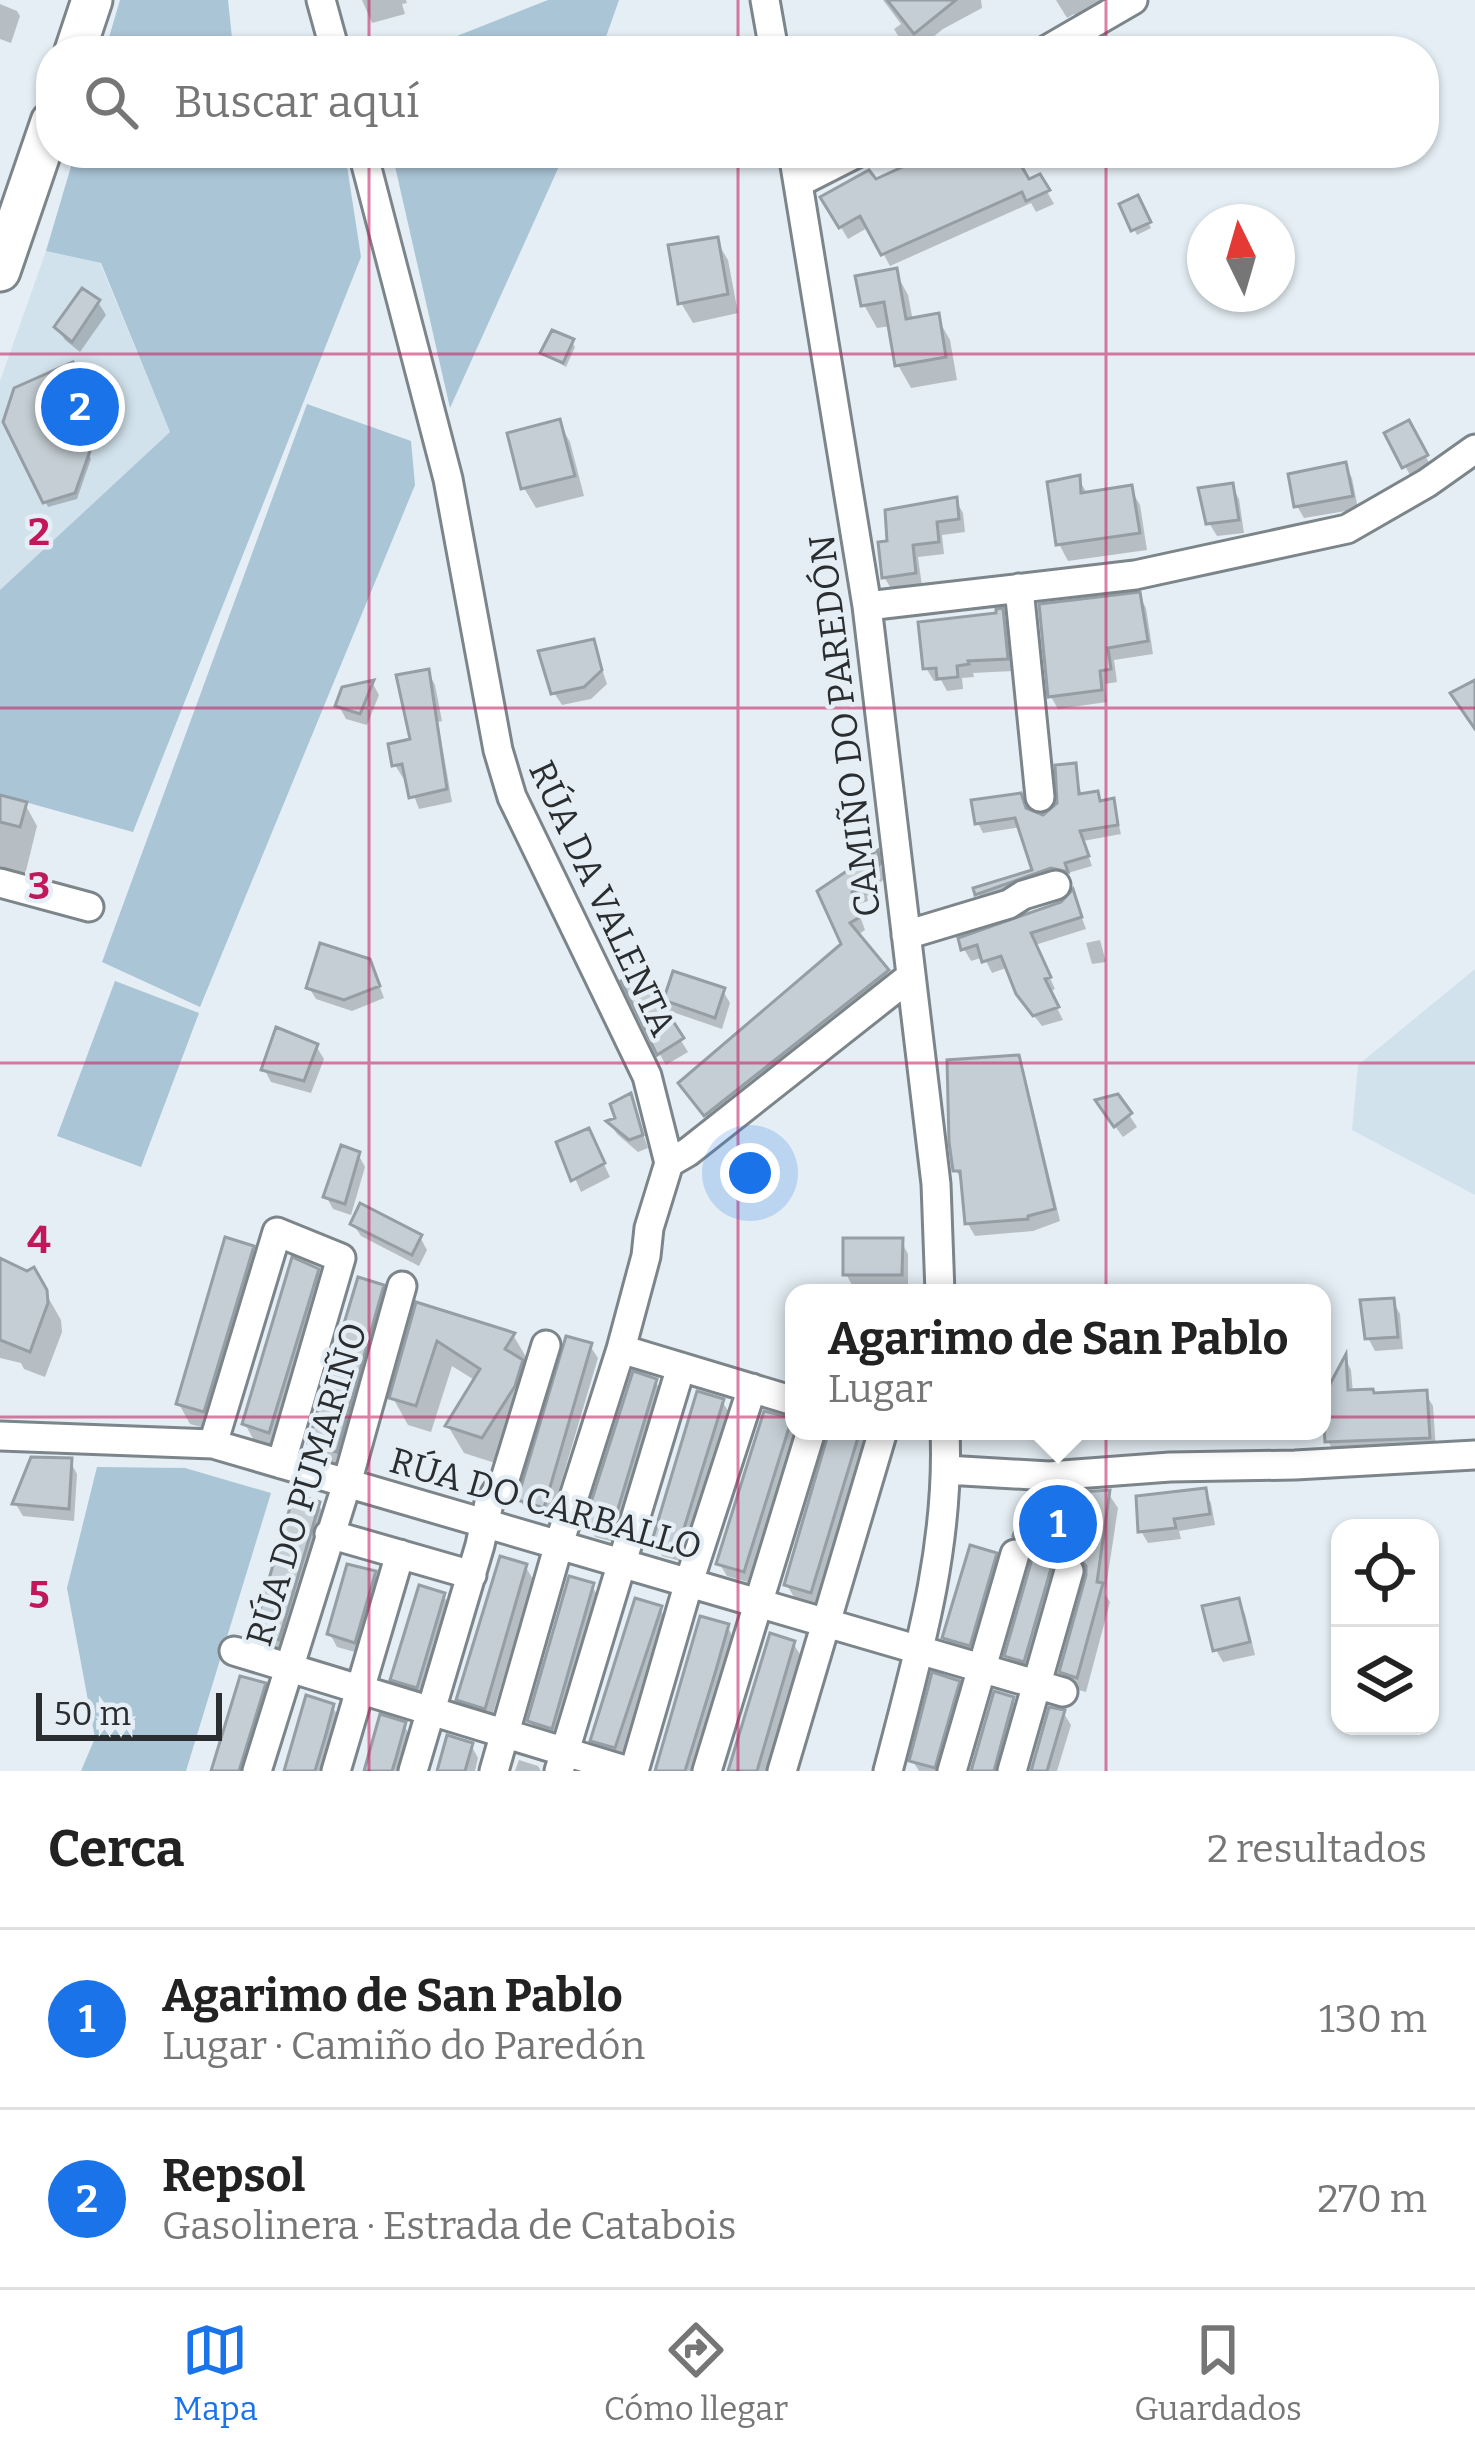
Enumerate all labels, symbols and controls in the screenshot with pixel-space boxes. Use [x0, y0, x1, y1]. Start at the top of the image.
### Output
search box [36, 36, 1439, 168]
icon: search [78, 69, 144, 135]
text: Buscar aquí [174, 75, 419, 129]
north arrow [1187, 204, 1295, 312]
pin: 2 [41, 362, 119, 452]
text: 2 [28, 509, 50, 555]
street label: CAMIÑO DO PAREDÓN [800, 532, 890, 919]
street label: RÚA DA VALENTA [519, 754, 685, 1043]
text: 3 [28, 863, 50, 909]
your location [720, 1143, 780, 1203]
text: 4 [27, 1217, 51, 1263]
popup [785, 1284, 1331, 1440]
text: Agarimo de San Pablo [828, 1312, 1288, 1366]
street label: RÚA DO PUMARIÑO [237, 1318, 377, 1651]
text: Lugar [828, 1366, 933, 1412]
street label: RÚA DO CARBALLO [385, 1438, 707, 1570]
pin: 1 [1019, 1479, 1097, 1569]
map controls [1331, 1519, 1439, 1735]
button: locate [1331, 1519, 1439, 1627]
text: 5 [28, 1572, 50, 1618]
button: layers [1331, 1627, 1439, 1735]
scale bar [36, 1687, 222, 1740]
text: 50 m [54, 1694, 131, 1734]
text: Cerca [48, 1818, 184, 1880]
text: 2 resultados [1207, 1826, 1427, 1872]
text: Agarimo de San Pablo [162, 1969, 623, 2023]
text: 1 [79, 1996, 95, 2042]
text: 130 m [1319, 1996, 1427, 2042]
text: Lugar · Camiño do Paredón [162, 2023, 645, 2069]
text: Repsol [162, 2149, 305, 2203]
text: 2 [76, 2176, 98, 2222]
text: 270 m [1317, 2176, 1427, 2222]
text: Gasolinera · Estrada de Catabois [162, 2203, 736, 2249]
tab: Mapa [173, 2317, 258, 2429]
tab: Cómo llegar [604, 2317, 788, 2429]
tab: Guardados [1134, 2317, 1302, 2429]

